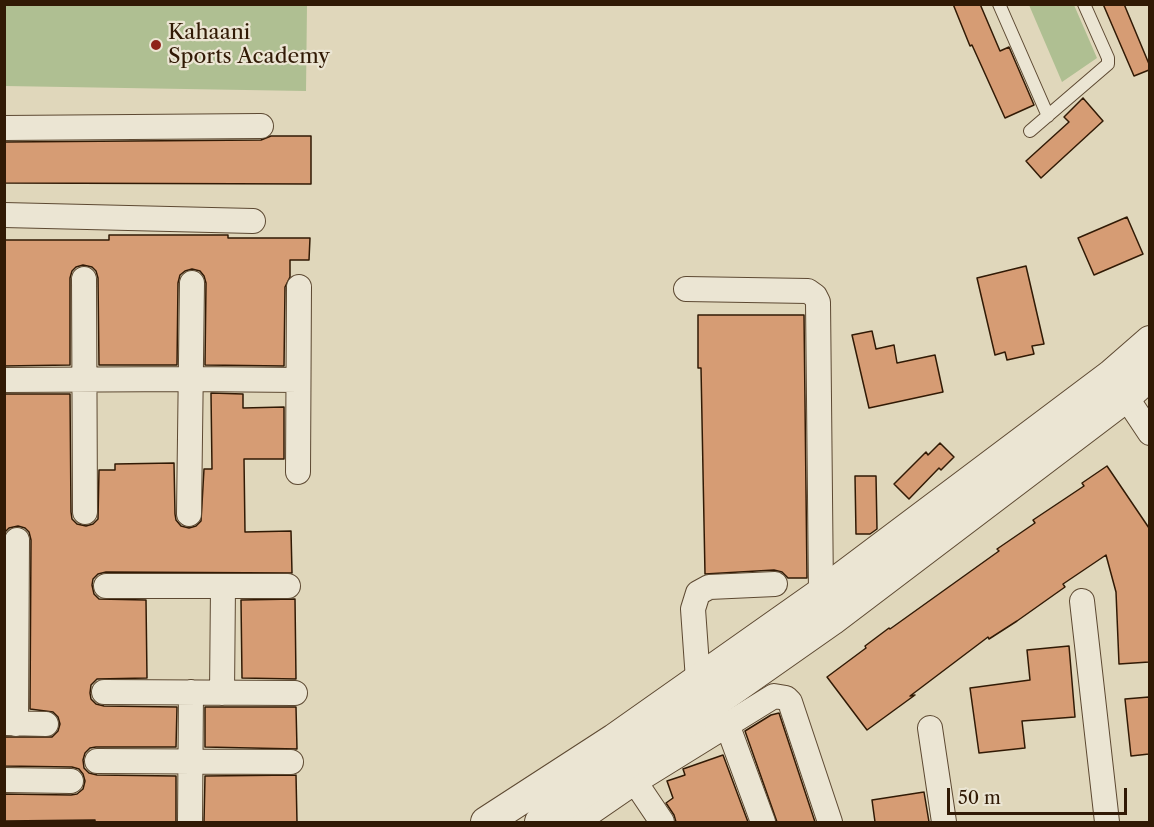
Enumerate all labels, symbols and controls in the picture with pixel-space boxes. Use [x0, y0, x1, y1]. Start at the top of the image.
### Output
place label: Kahaani Sports Academy [168, 20, 330, 70]
marker: Kahaani Sports Academy [149, 38, 163, 52]
scale bar [950, 776, 1130, 814]
text: 50 m [958, 787, 1001, 809]

